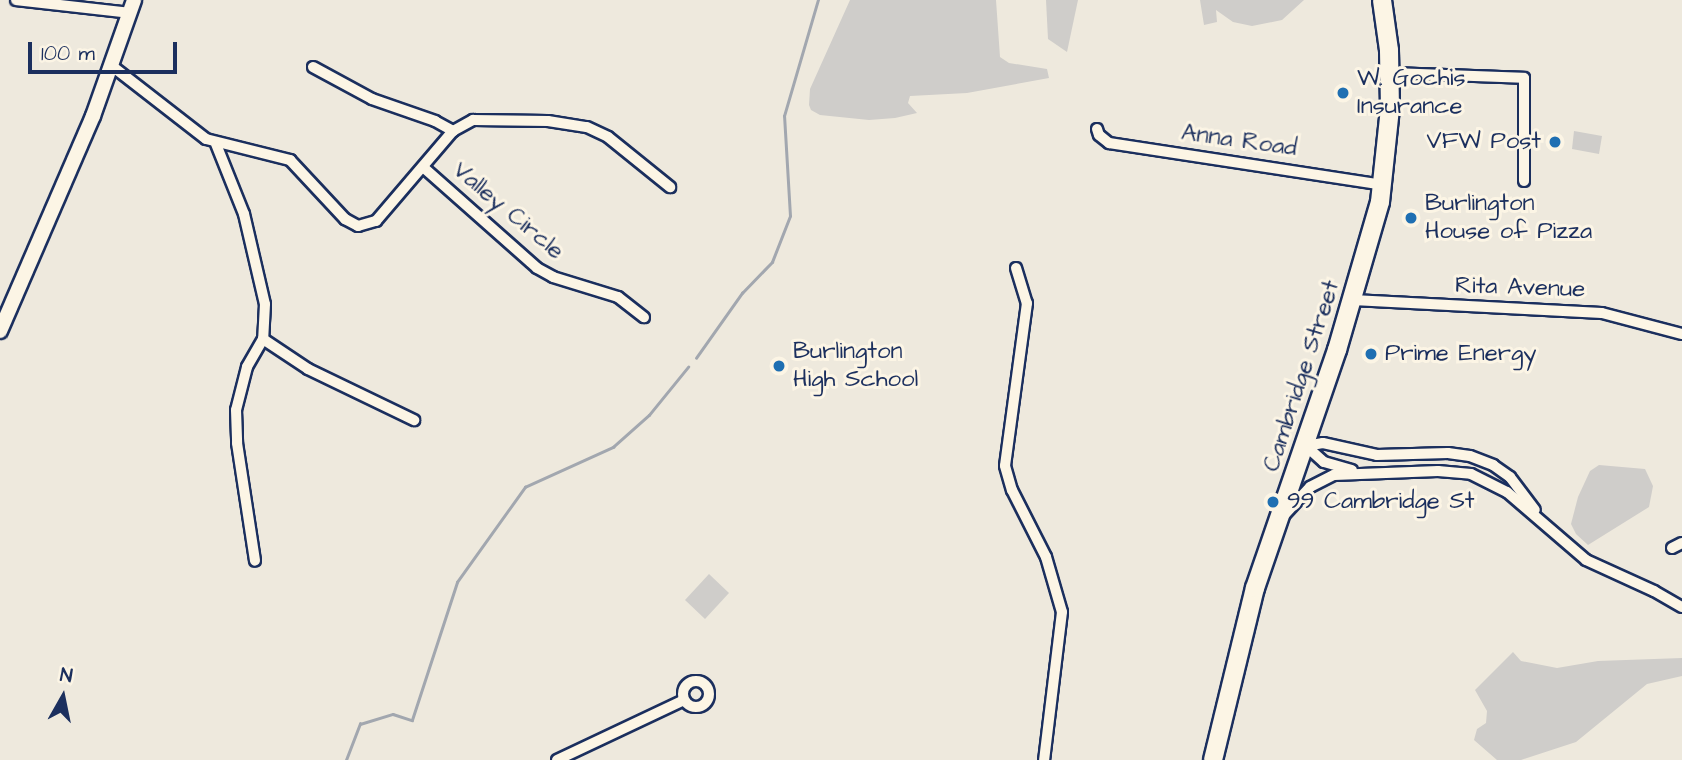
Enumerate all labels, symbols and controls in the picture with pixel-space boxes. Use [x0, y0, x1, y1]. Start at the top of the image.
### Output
scale bar [32, 28, 180, 72]
text: 100 m [41, 39, 95, 68]
place label: W. Gochis Insurance [1357, 65, 1465, 121]
marker: W. Gochis Insurance [1335, 85, 1351, 101]
street label: Anna Road [1179, 119, 1299, 163]
place label: VFW Post [1427, 128, 1541, 156]
marker: VFW Post [1547, 134, 1563, 150]
street label: Valley Circle [447, 156, 569, 266]
place label: Burlington House of Pizza [1425, 190, 1592, 246]
marker: Burlington House of Pizza [1403, 210, 1419, 226]
street label: Rita Avenue [1454, 271, 1586, 305]
street label: Cambridge Street [1257, 277, 1347, 475]
place label: Burlington High School [793, 338, 918, 394]
place label: Prime Energy [1385, 340, 1536, 368]
marker: Prime Energy [1363, 346, 1379, 362]
marker: Burlington High School [771, 358, 787, 374]
place label: 99 Cambridge St [1287, 488, 1475, 516]
marker: 99 Cambridge St [1265, 494, 1281, 510]
text: N [58, 661, 74, 690]
north arrow [28, 662, 98, 732]

